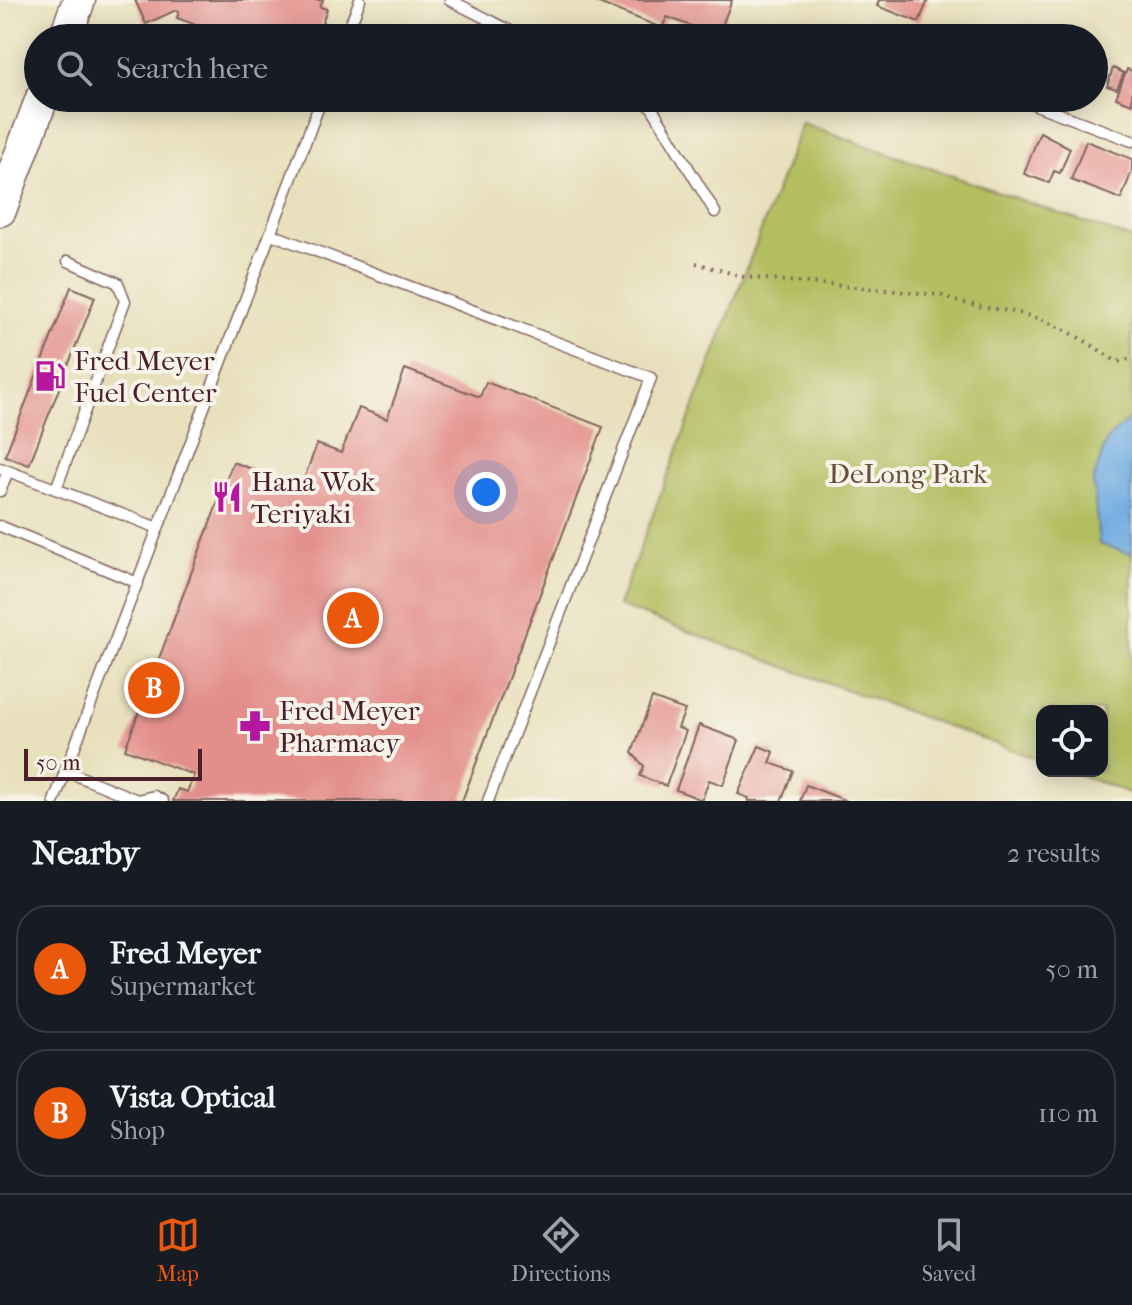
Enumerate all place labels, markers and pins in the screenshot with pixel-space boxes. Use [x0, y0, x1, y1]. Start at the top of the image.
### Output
place label: Fred Meyer Fuel Center [74, 344, 217, 409]
fuel station icon: Fred Meyer Fuel Center [33, 359, 67, 393]
place label: Hana Wok Teriyaki [251, 465, 376, 530]
restaurant icon: Hana Wok Teriyaki [210, 480, 244, 514]
pin: A [327, 588, 379, 648]
pin: B [128, 658, 180, 718]
place label: Fred Meyer Pharmacy [279, 694, 420, 759]
pharmacy icon: Fred Meyer Pharmacy [238, 709, 272, 743]

